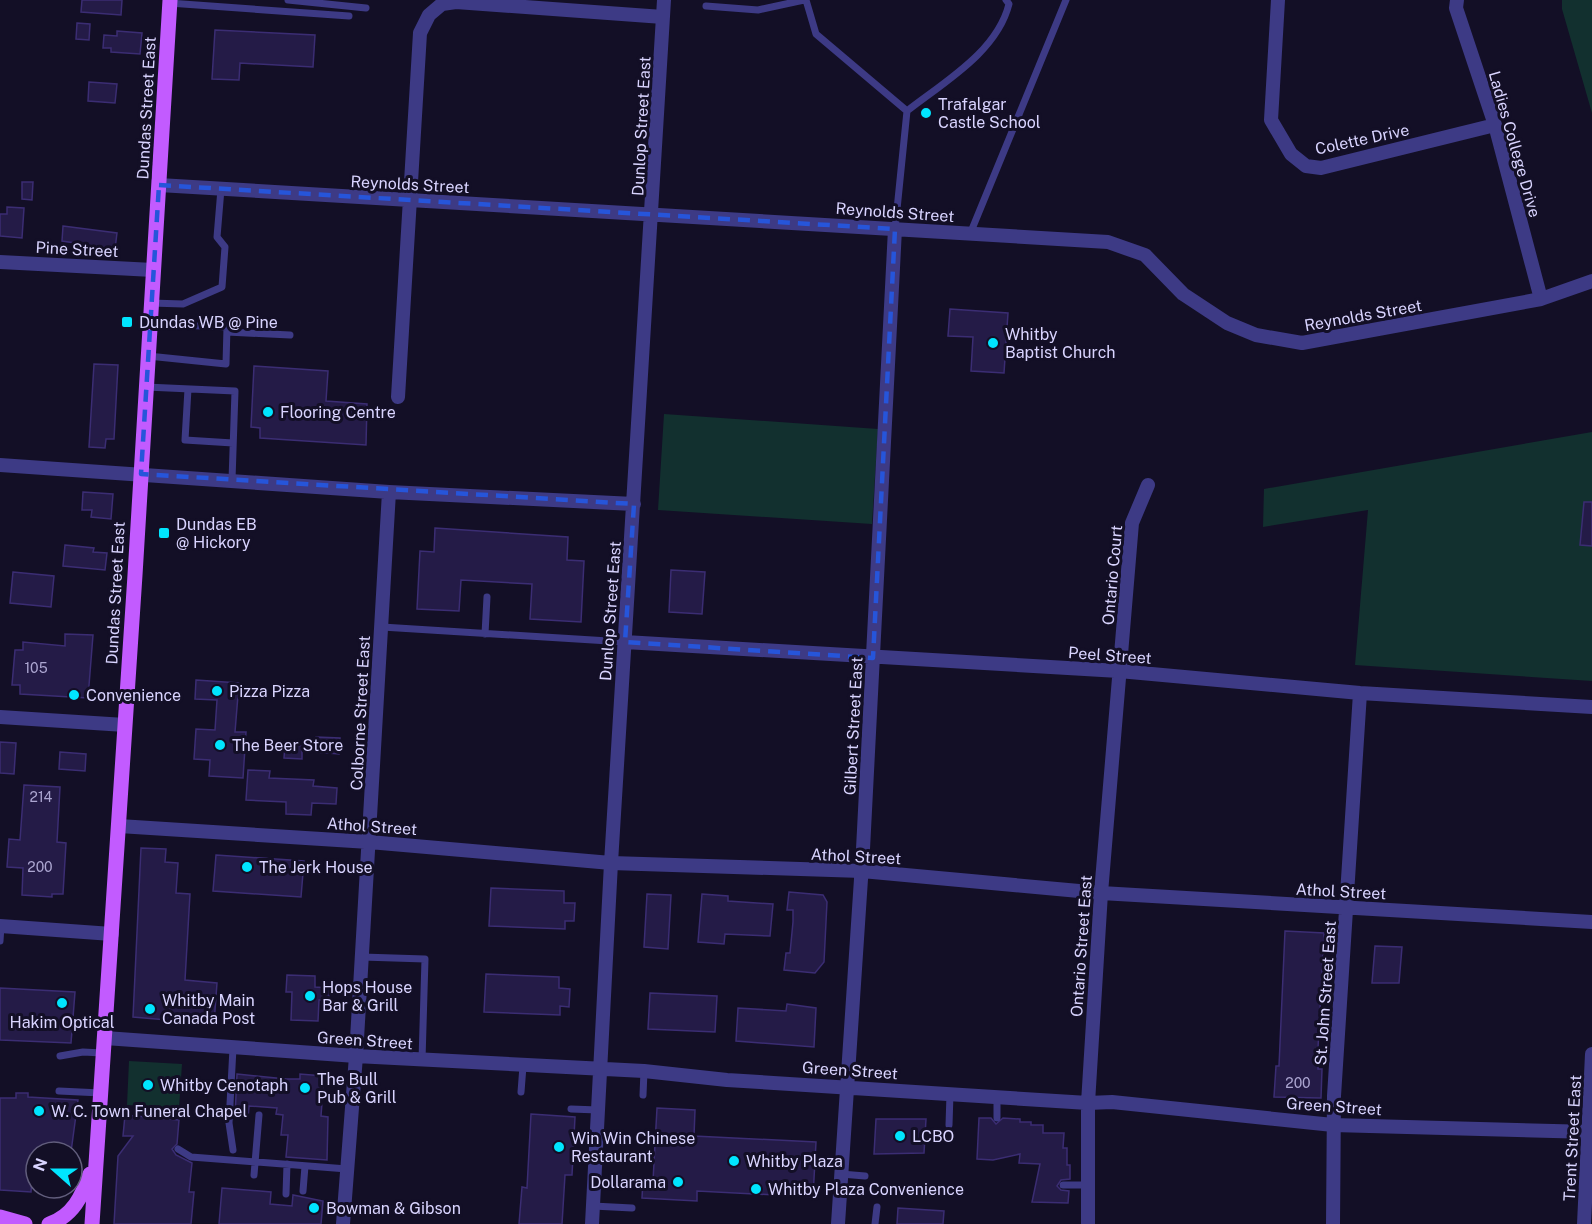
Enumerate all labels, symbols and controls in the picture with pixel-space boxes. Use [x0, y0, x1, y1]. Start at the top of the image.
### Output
street label: Dundas Street East [133, 36, 160, 180]
street label: Dunlop Street East [628, 56, 655, 196]
street label: Ladies College Drive [1485, 69, 1545, 219]
place label: Trafalgar Castle School [938, 95, 1041, 132]
marker: Trafalgar Castle School [919, 106, 933, 120]
street label: Colette Drive [1313, 120, 1411, 159]
street label: Reynolds Street [350, 172, 470, 197]
street label: Reynolds Street [835, 199, 955, 226]
street label: Pine Street [35, 238, 119, 261]
street label: Reynolds Street [1303, 296, 1423, 335]
place label: Dundas WB @ Pine [139, 313, 278, 332]
marker: Dundas WB @ Pine [120, 315, 134, 329]
place label: Whitby Baptist Church [1005, 325, 1116, 362]
marker: Whitby Baptist Church [986, 336, 1000, 350]
place label: Flooring Centre [280, 403, 396, 422]
marker: Flooring Centre [261, 405, 275, 419]
place label: Dundas EB @ Hickory [176, 515, 257, 552]
street label: Dundas Street East [102, 521, 129, 665]
street label: Ontario Court [1099, 524, 1126, 626]
marker: Dundas EB @ Hickory [157, 526, 171, 540]
street label: Dunlop Street East [596, 541, 625, 681]
street label: Colborne Street East [347, 635, 374, 791]
street label: Peel Street [1068, 643, 1152, 668]
street label: Gilbert Street East [840, 656, 867, 796]
house number: 105 [24, 660, 48, 676]
place label: Pizza Pizza [229, 682, 310, 701]
marker: Pizza Pizza [210, 684, 224, 698]
place label: Convenience [86, 686, 181, 705]
marker: Convenience [67, 688, 81, 702]
place label: The Beer Store [232, 736, 343, 755]
marker: The Beer Store [213, 738, 227, 752]
house number: 214 [30, 789, 53, 805]
street label: Athol Street [326, 814, 418, 839]
street label: Athol Street [810, 845, 902, 868]
place label: The Jerk House [259, 858, 373, 877]
house number: 200 [27, 859, 53, 875]
marker: The Jerk House [240, 860, 254, 874]
street label: Ontario Street East [1067, 875, 1096, 1017]
street label: Athol Street [1295, 880, 1387, 903]
street label: St. John Street East [1311, 920, 1340, 1066]
place label: Hops House Bar & Grill [322, 978, 412, 1015]
marker: Hops House Bar & Grill [303, 989, 317, 1003]
place label: Whitby Main Canada Post [162, 991, 255, 1028]
marker: Hakim Optical [55, 996, 69, 1010]
marker: Whitby Main Canada Post [143, 1002, 157, 1016]
place label: Hakim Optical [9, 1013, 115, 1032]
street label: Green Street [316, 1028, 413, 1053]
street label: Green Street [801, 1058, 898, 1083]
place label: The Bull Pub & Grill [317, 1070, 397, 1107]
street label: Trent Street East [1560, 1074, 1585, 1202]
house number: 200 [1285, 1075, 1311, 1091]
place label: Whitby Cenotaph [160, 1076, 288, 1095]
marker: Whitby Cenotaph [141, 1078, 155, 1092]
marker: The Bull Pub & Grill [298, 1081, 312, 1095]
street label: Green Street [1285, 1094, 1382, 1119]
place label: W. C. Town Funeral Chapel [51, 1102, 247, 1121]
marker: W. C. Town Funeral Chapel [32, 1104, 46, 1118]
place label: LCBO [912, 1127, 954, 1146]
place label: Win Win Chinese Restaurant [571, 1129, 695, 1166]
marker: LCBO [893, 1129, 907, 1143]
north arrow [24, 1140, 84, 1200]
marker: Win Win Chinese Restaurant [552, 1140, 566, 1154]
place label: Whitby Plaza [746, 1152, 843, 1171]
marker: Whitby Plaza [727, 1154, 741, 1168]
text: N [29, 1156, 52, 1174]
place label: Dollarama [590, 1173, 666, 1192]
marker: Dollarama [671, 1175, 685, 1189]
place label: Whitby Plaza Convenience [768, 1180, 964, 1199]
marker: Whitby Plaza Convenience [749, 1182, 763, 1196]
place label: Bowman & Gibson [326, 1199, 461, 1218]
marker: Bowman & Gibson [307, 1201, 321, 1215]

